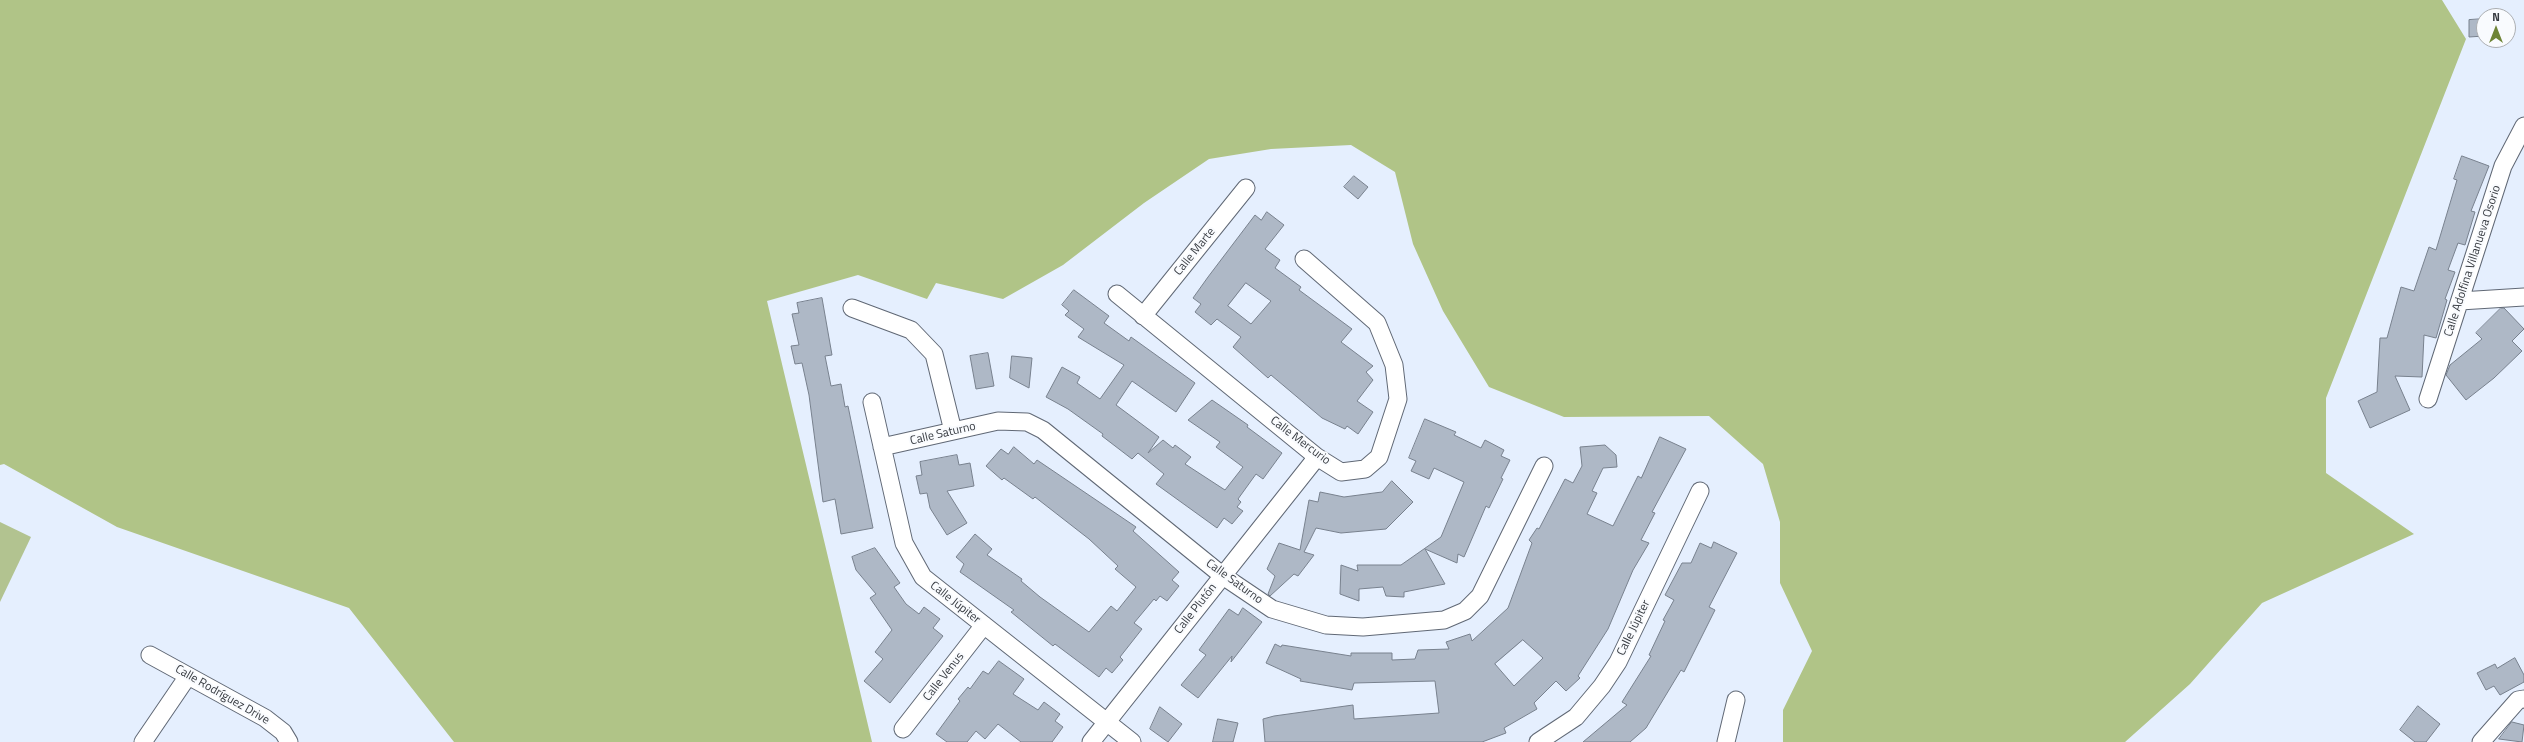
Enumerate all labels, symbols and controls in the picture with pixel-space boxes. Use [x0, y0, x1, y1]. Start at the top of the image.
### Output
north arrow [2476, 8, 2516, 48]
text: N [2492, 9, 2500, 25]
street label: Calle Adolfina Villanueva Osorio [2442, 184, 2504, 338]
street label: Calle Marte [1171, 225, 1219, 279]
street label: Calle Mercurio [1267, 414, 1333, 468]
street label: Calle Saturno [909, 419, 977, 449]
street label: Calle Saturno [1203, 557, 1265, 607]
street label: Calle Júpiter [927, 579, 983, 627]
street label: Calle Plutón [1172, 581, 1220, 637]
street label: Calle Júpiter [1614, 598, 1654, 658]
street label: Calle Venus [921, 650, 967, 704]
street label: Calle Rodríguez Drive [172, 662, 272, 728]

